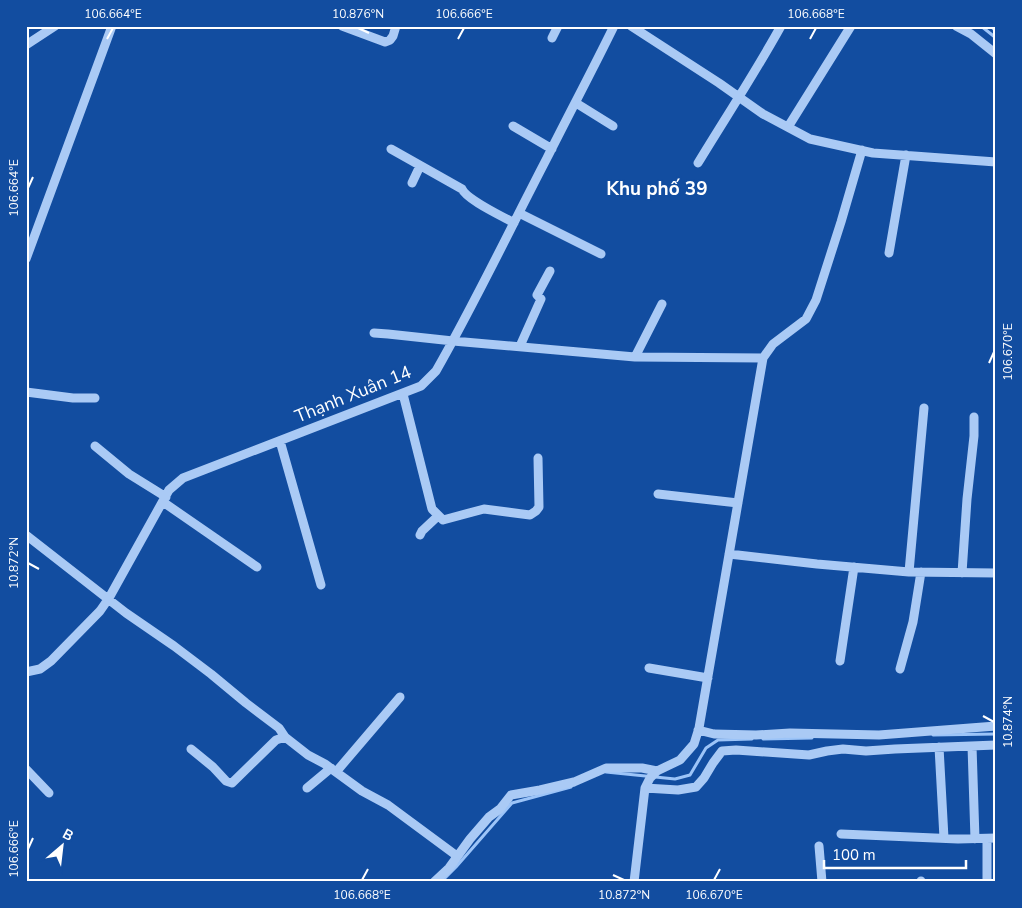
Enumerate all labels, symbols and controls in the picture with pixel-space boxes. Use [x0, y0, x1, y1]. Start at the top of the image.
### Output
text: 106.664°E [84, 6, 142, 22]
text: 10.876°N [332, 6, 384, 22]
text: 106.666°E [435, 6, 493, 22]
text: 106.668°E [787, 6, 845, 22]
text: 106.664°E [6, 159, 22, 217]
district label: Khu phố 39 [606, 176, 708, 202]
text: 106.670°E [1000, 323, 1016, 381]
street label: Thạnh Xuân 14 [291, 360, 415, 428]
text: 10.872°N [6, 537, 22, 589]
text: 10.874°N [1000, 696, 1016, 748]
text: 106.666°E [6, 820, 22, 878]
north arrow [38, 820, 88, 870]
text: B [59, 824, 77, 846]
scale bar [824, 838, 967, 870]
text: 100 m [832, 845, 876, 865]
text: 106.668°E [333, 887, 391, 903]
text: 10.872°N [598, 887, 650, 903]
text: 106.670°E [685, 887, 743, 903]

